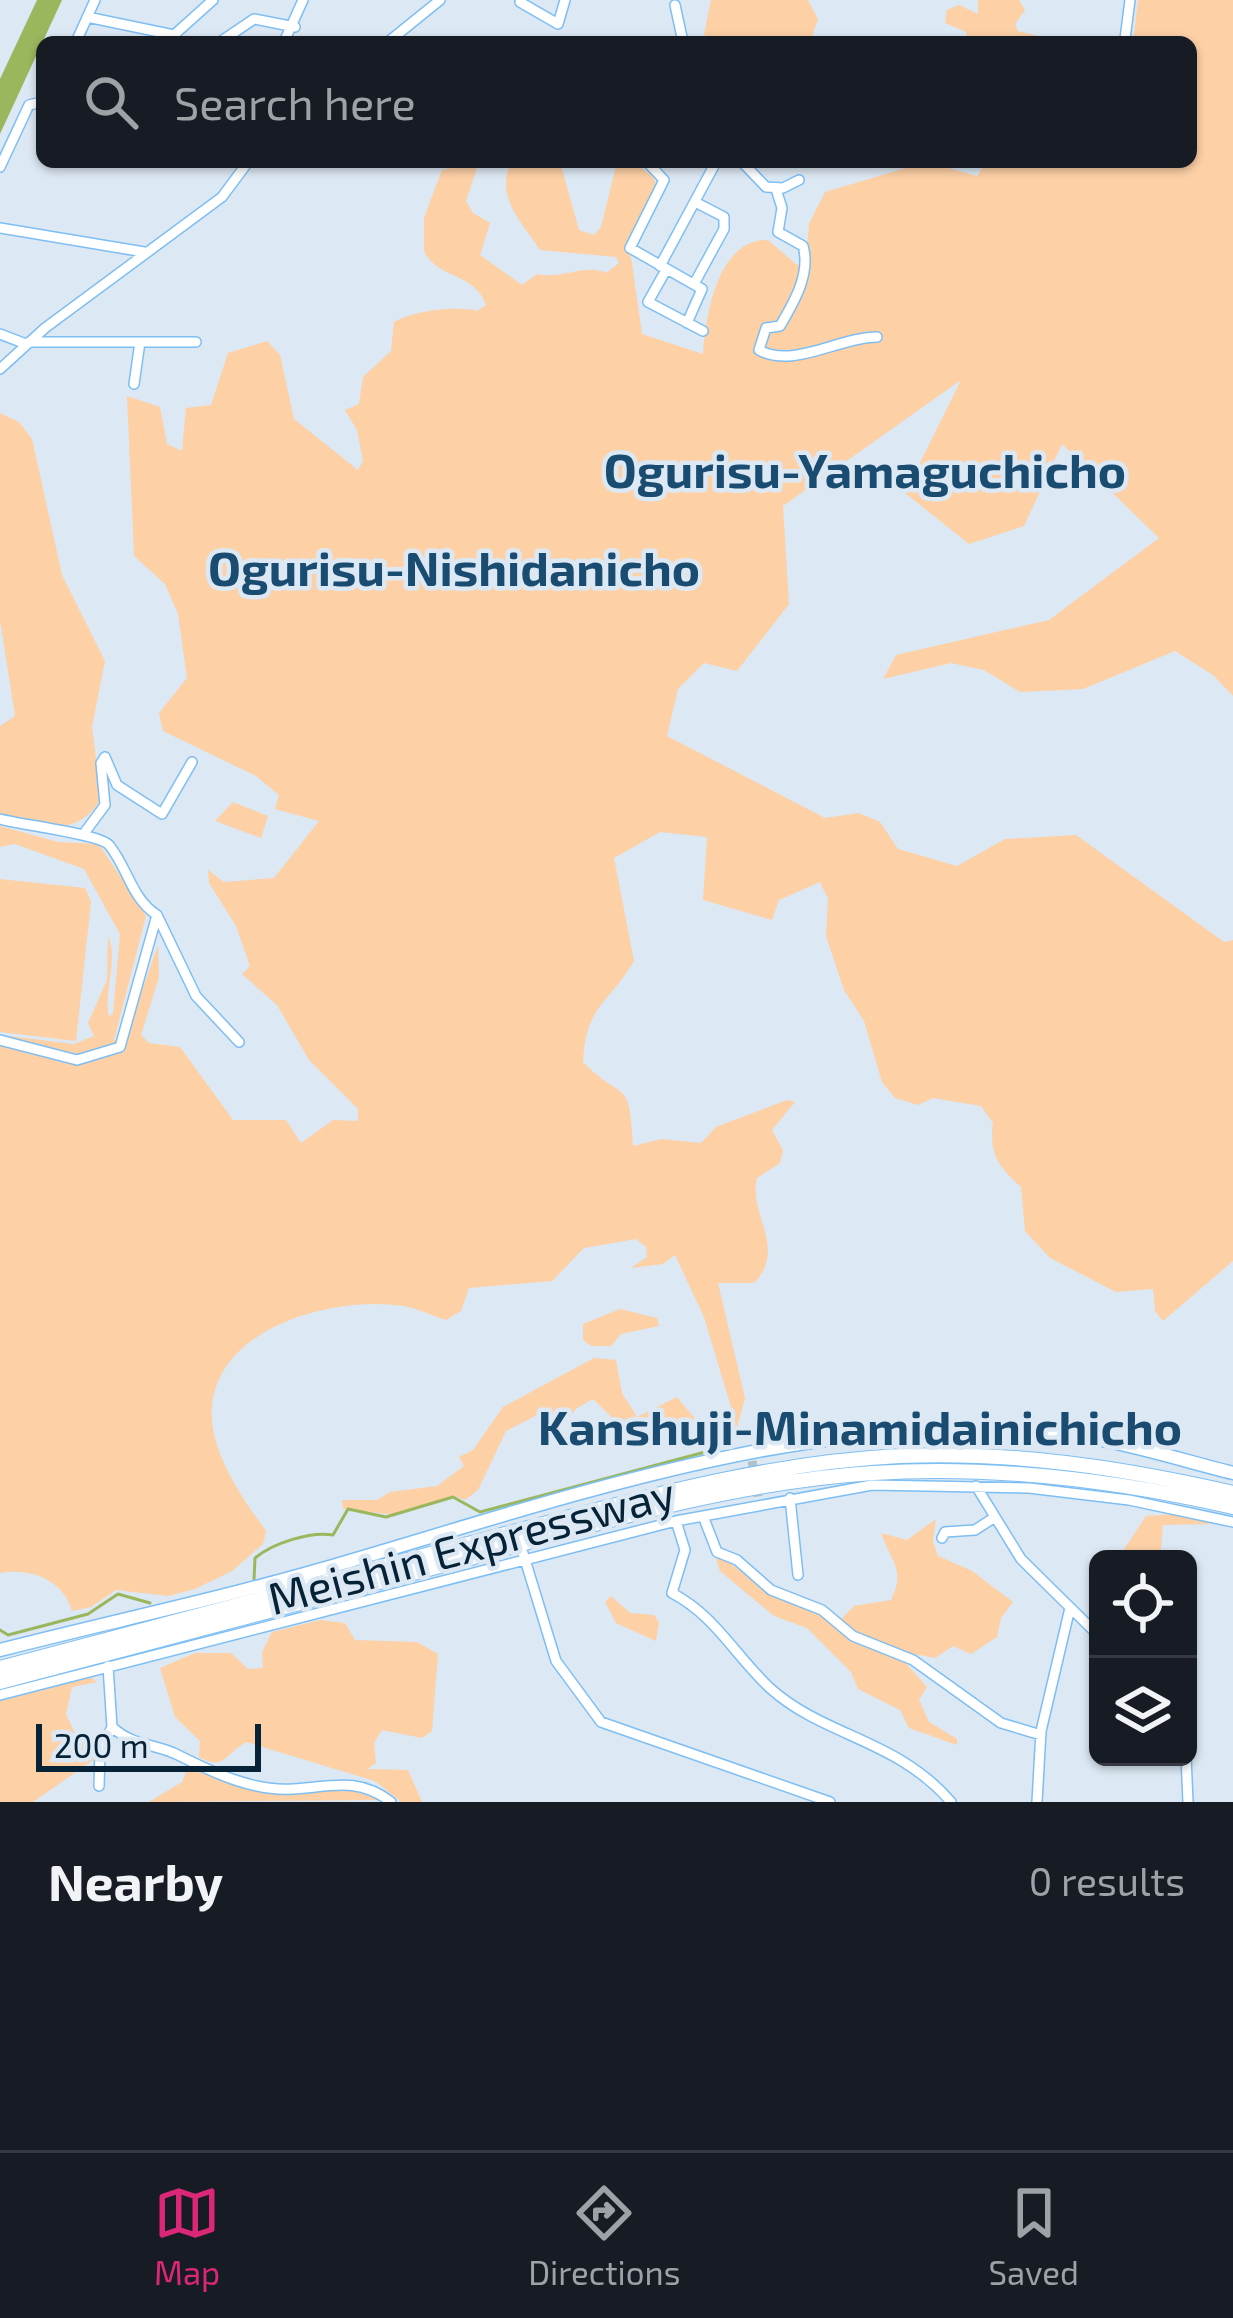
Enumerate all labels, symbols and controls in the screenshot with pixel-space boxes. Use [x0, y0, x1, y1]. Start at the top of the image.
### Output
search box [36, 36, 1197, 168]
icon: search [78, 69, 144, 135]
text: Search here [174, 75, 416, 129]
district label: Ogurisu-Yamaguchicho [604, 440, 1126, 498]
district label: Ogurisu-Nishidanicho [208, 538, 700, 596]
district label: Kanshuji-Minamidainichicho [538, 1397, 1182, 1455]
street label: Meishin Expressway [262, 1464, 680, 1624]
map controls [1089, 1550, 1197, 1766]
button: locate [1089, 1550, 1197, 1658]
button: layers [1089, 1658, 1197, 1766]
scale bar [36, 1718, 261, 1771]
text: 200 m [54, 1725, 149, 1765]
text: Nearby [48, 1850, 223, 1911]
text: 0 results [1029, 1857, 1185, 1904]
tab: Map [154, 2180, 220, 2292]
tab: Directions [528, 2180, 680, 2292]
tab: Saved [988, 2180, 1079, 2292]

